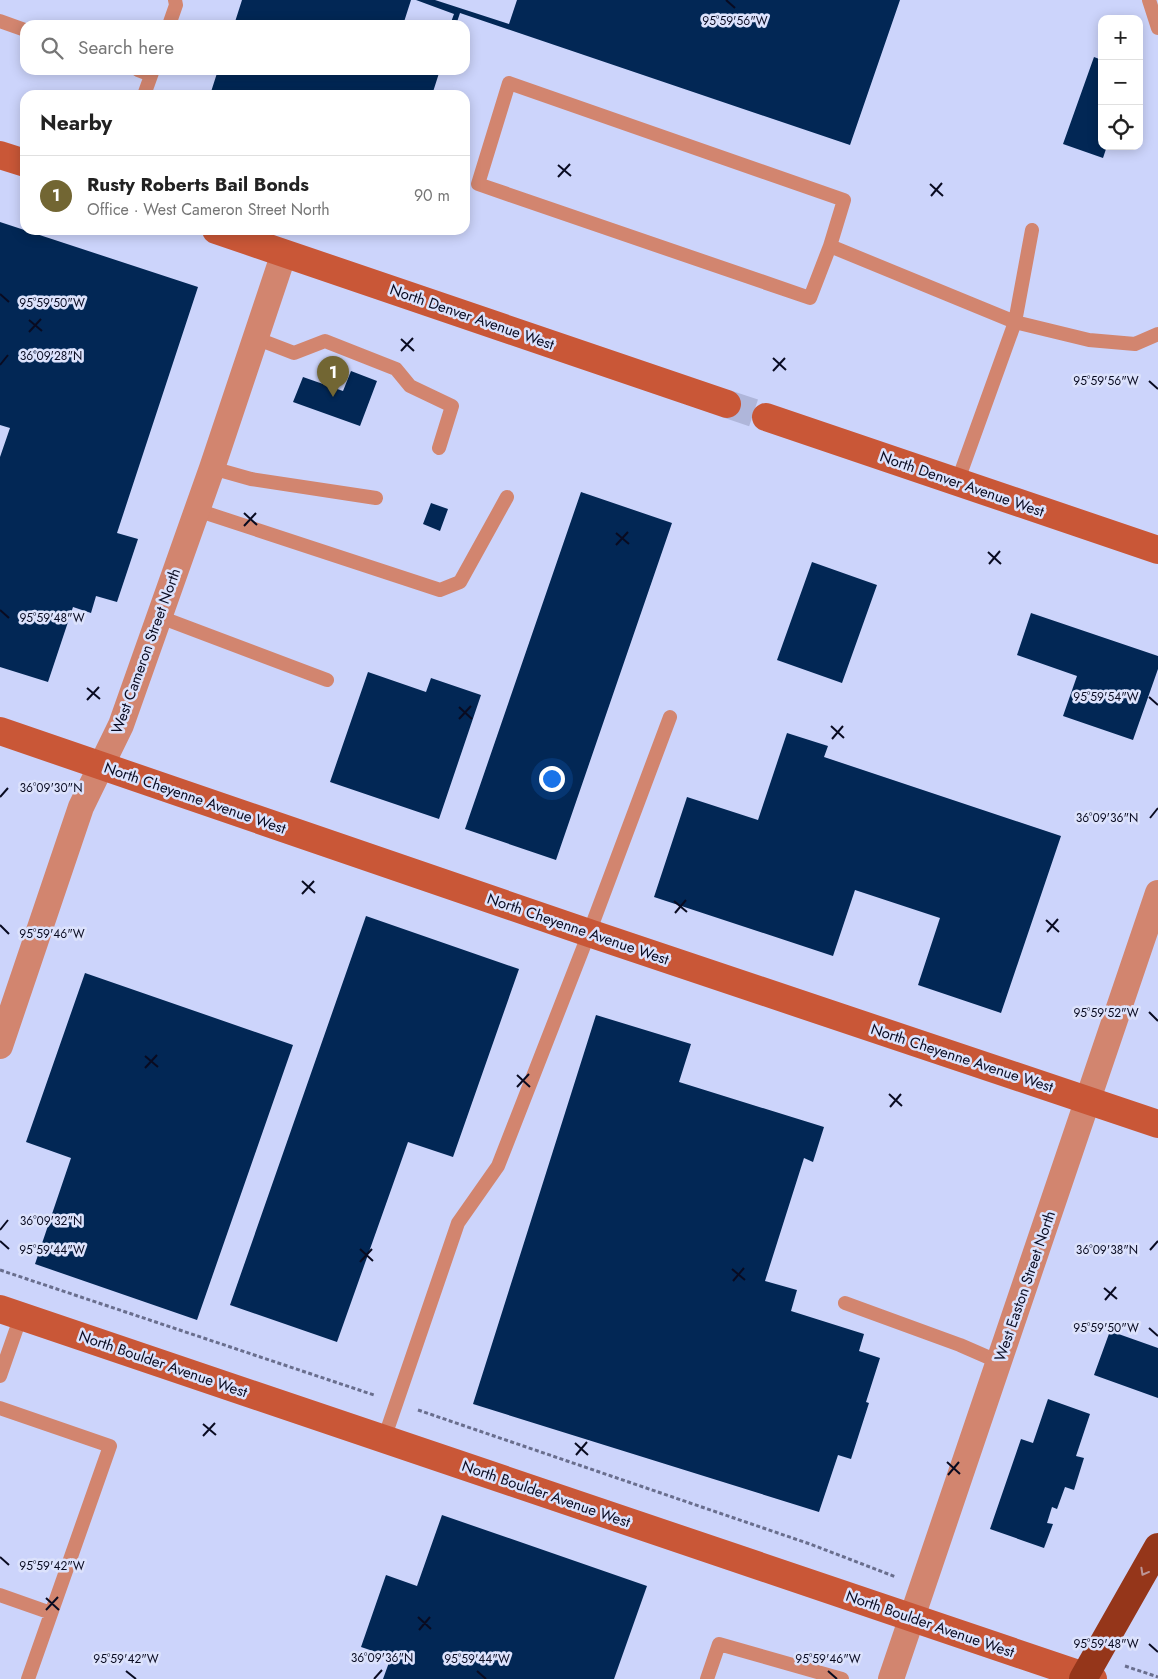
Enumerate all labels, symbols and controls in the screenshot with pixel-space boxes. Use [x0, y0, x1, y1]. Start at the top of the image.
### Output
text: 95°59'56"W [702, 12, 768, 30]
map controls [1098, 15, 1143, 150]
button: + [1098, 15, 1143, 60]
search box [20, 20, 470, 75]
icon: search [38, 34, 66, 62]
text: Search here [78, 34, 174, 61]
button: − [1098, 60, 1143, 105]
button: locate [1098, 105, 1143, 150]
text: Nearby [40, 108, 112, 138]
text: Rusty Roberts Bail Bonds [87, 171, 309, 198]
text: 1 [52, 184, 60, 207]
text: 90 m [414, 184, 450, 207]
text: Office · West Cameron Street North [87, 198, 330, 221]
street label: North Denver Avenue West [387, 278, 558, 356]
text: 95°59'50"W [19, 294, 85, 312]
text: 36°09'28"N [20, 347, 82, 365]
pin: 1 [317, 356, 349, 397]
text: 95°59'56"W [1073, 372, 1139, 390]
street label: North Denver Avenue West [877, 445, 1048, 523]
street label: West Cameron Street North [106, 565, 186, 737]
text: 95°59'48"W [19, 609, 85, 627]
text: 95°59'54"W [1073, 688, 1139, 706]
street label: North Cheyenne Avenue West [101, 757, 289, 840]
your location [539, 766, 565, 792]
text: 36°09'30"N [20, 779, 82, 797]
text: 36°09'36"N [1076, 809, 1138, 827]
street label: North Cheyenne Avenue West [484, 888, 672, 971]
text: 95°59'46"W [19, 925, 85, 943]
text: 95°59'52"W [1073, 1004, 1139, 1022]
street label: North Cheyenne Avenue West [868, 1018, 1057, 1098]
street label: West Easton Street North [989, 1208, 1061, 1364]
text: 36°09'32"N [20, 1212, 82, 1230]
text: 95°59'44"W [19, 1241, 85, 1259]
text: 36°09'38"N [1076, 1241, 1138, 1259]
text: 95°59'50"W [1073, 1319, 1139, 1337]
street label: North Boulder Avenue West [76, 1325, 251, 1403]
street label: North Boulder Avenue West [459, 1455, 634, 1533]
text: 95°59'42"W [19, 1557, 85, 1575]
one-way arrow [1140, 1566, 1150, 1575]
street label: North Boulder Avenue West [843, 1585, 1018, 1663]
text: 95°59'48"W [1073, 1635, 1139, 1653]
text: 36°09'36"N [351, 1649, 413, 1667]
text: 95°59'42"W [93, 1650, 159, 1668]
text: 95°59'44"W [444, 1650, 510, 1668]
text: 95°59'46"W [795, 1650, 861, 1668]

